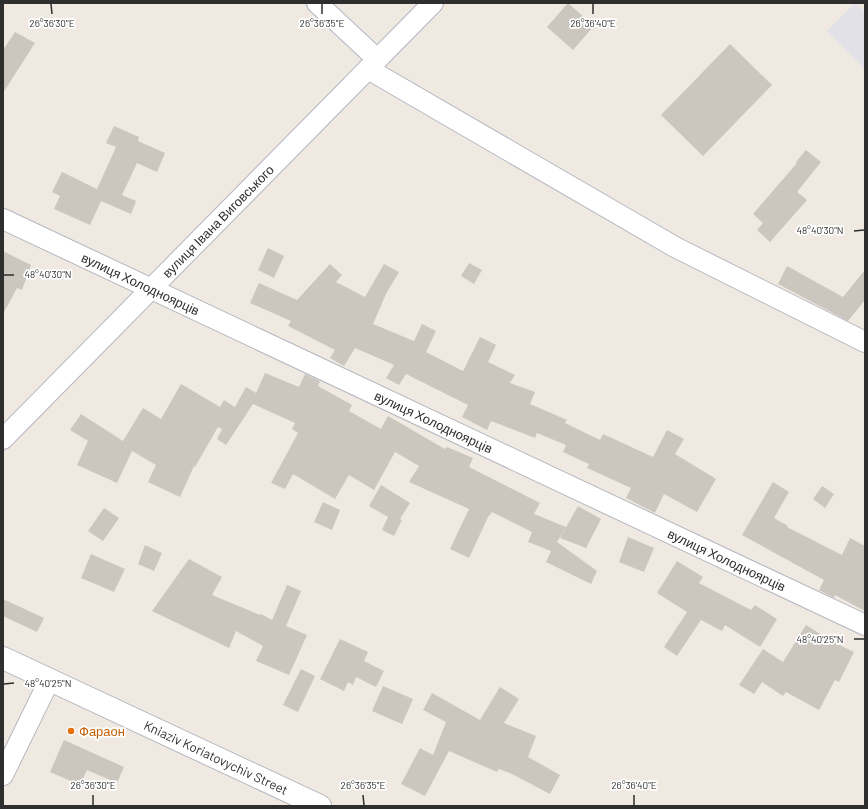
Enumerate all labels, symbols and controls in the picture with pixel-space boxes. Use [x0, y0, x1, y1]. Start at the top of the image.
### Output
text: 26°36'30"E [29, 17, 75, 29]
text: 26°36'35"E [300, 17, 344, 29]
text: 26°36'40"E [570, 17, 616, 29]
street label: вулиця Івана Виговського [159, 161, 277, 281]
text: 48°40'30"N [796, 224, 844, 236]
street label: вулиця Холодноярців [79, 249, 202, 318]
text: 48°40'30"N [24, 268, 72, 280]
street label: вулиця Холодноярців [372, 387, 495, 456]
street label: вулиця Холодноярців [665, 525, 788, 595]
text: 48°40'25"N [797, 633, 843, 645]
text: 48°40'25"N [25, 677, 71, 689]
street label: Kniaziv Koriatovychiv Street [141, 717, 291, 798]
place label: Фараон [79, 723, 125, 739]
marker: Фараон [66, 726, 76, 736]
text: 26°36'30"E [70, 779, 116, 791]
text: 26°36'35"E [341, 779, 385, 791]
text: 26°36'40"E [611, 779, 657, 791]

